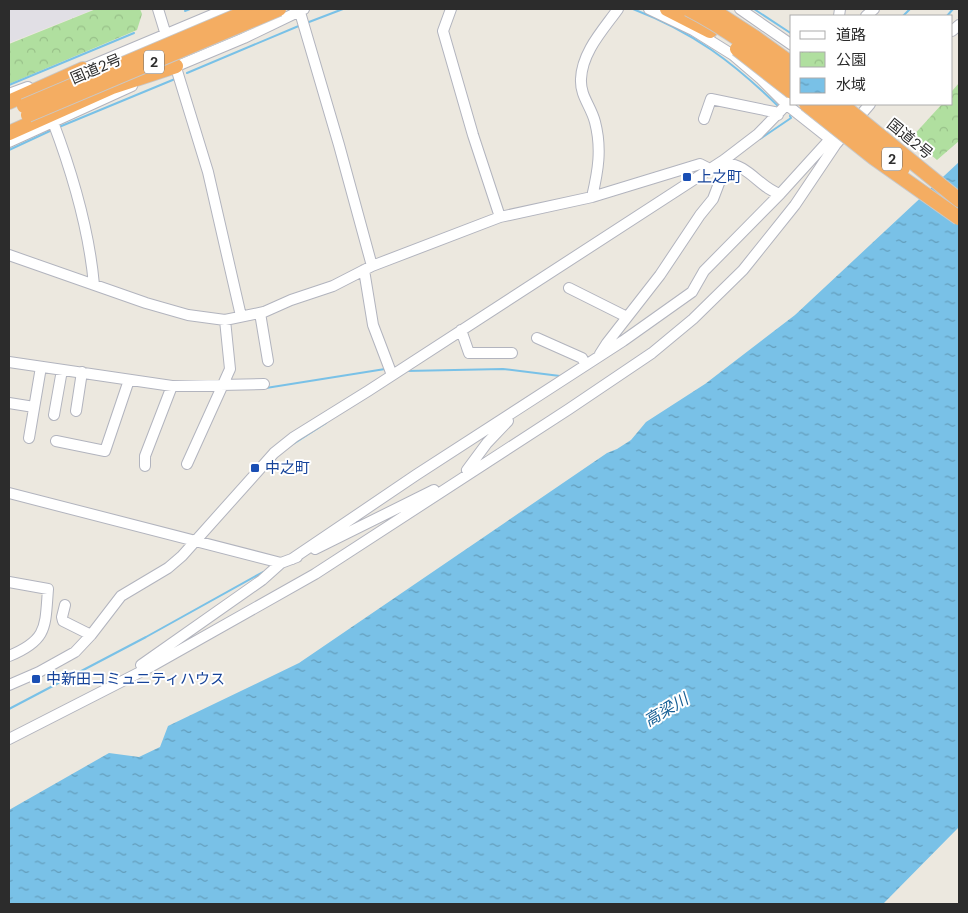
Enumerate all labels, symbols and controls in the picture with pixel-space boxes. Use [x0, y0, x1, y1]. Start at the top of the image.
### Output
legend [790, 15, 953, 105]
text: 道路 [836, 25, 866, 45]
street label: 国道2号 [67, 49, 125, 89]
text: 公園 [836, 50, 866, 70]
road number: 2 [144, 51, 164, 74]
text: 水域 [836, 75, 866, 95]
street label: 国道2号 [883, 115, 937, 163]
road number: 2 [882, 148, 902, 170]
place label: 上之町 [697, 167, 742, 187]
marker: 上之町 [681, 171, 693, 183]
place label: 中之町 [265, 458, 310, 478]
marker: 中之町 [249, 462, 261, 474]
place label: 中新田コミュニティハウス [46, 669, 225, 689]
marker: 中新田コミュニティハウス [30, 673, 42, 685]
water label: 高梁川 [640, 688, 694, 731]

